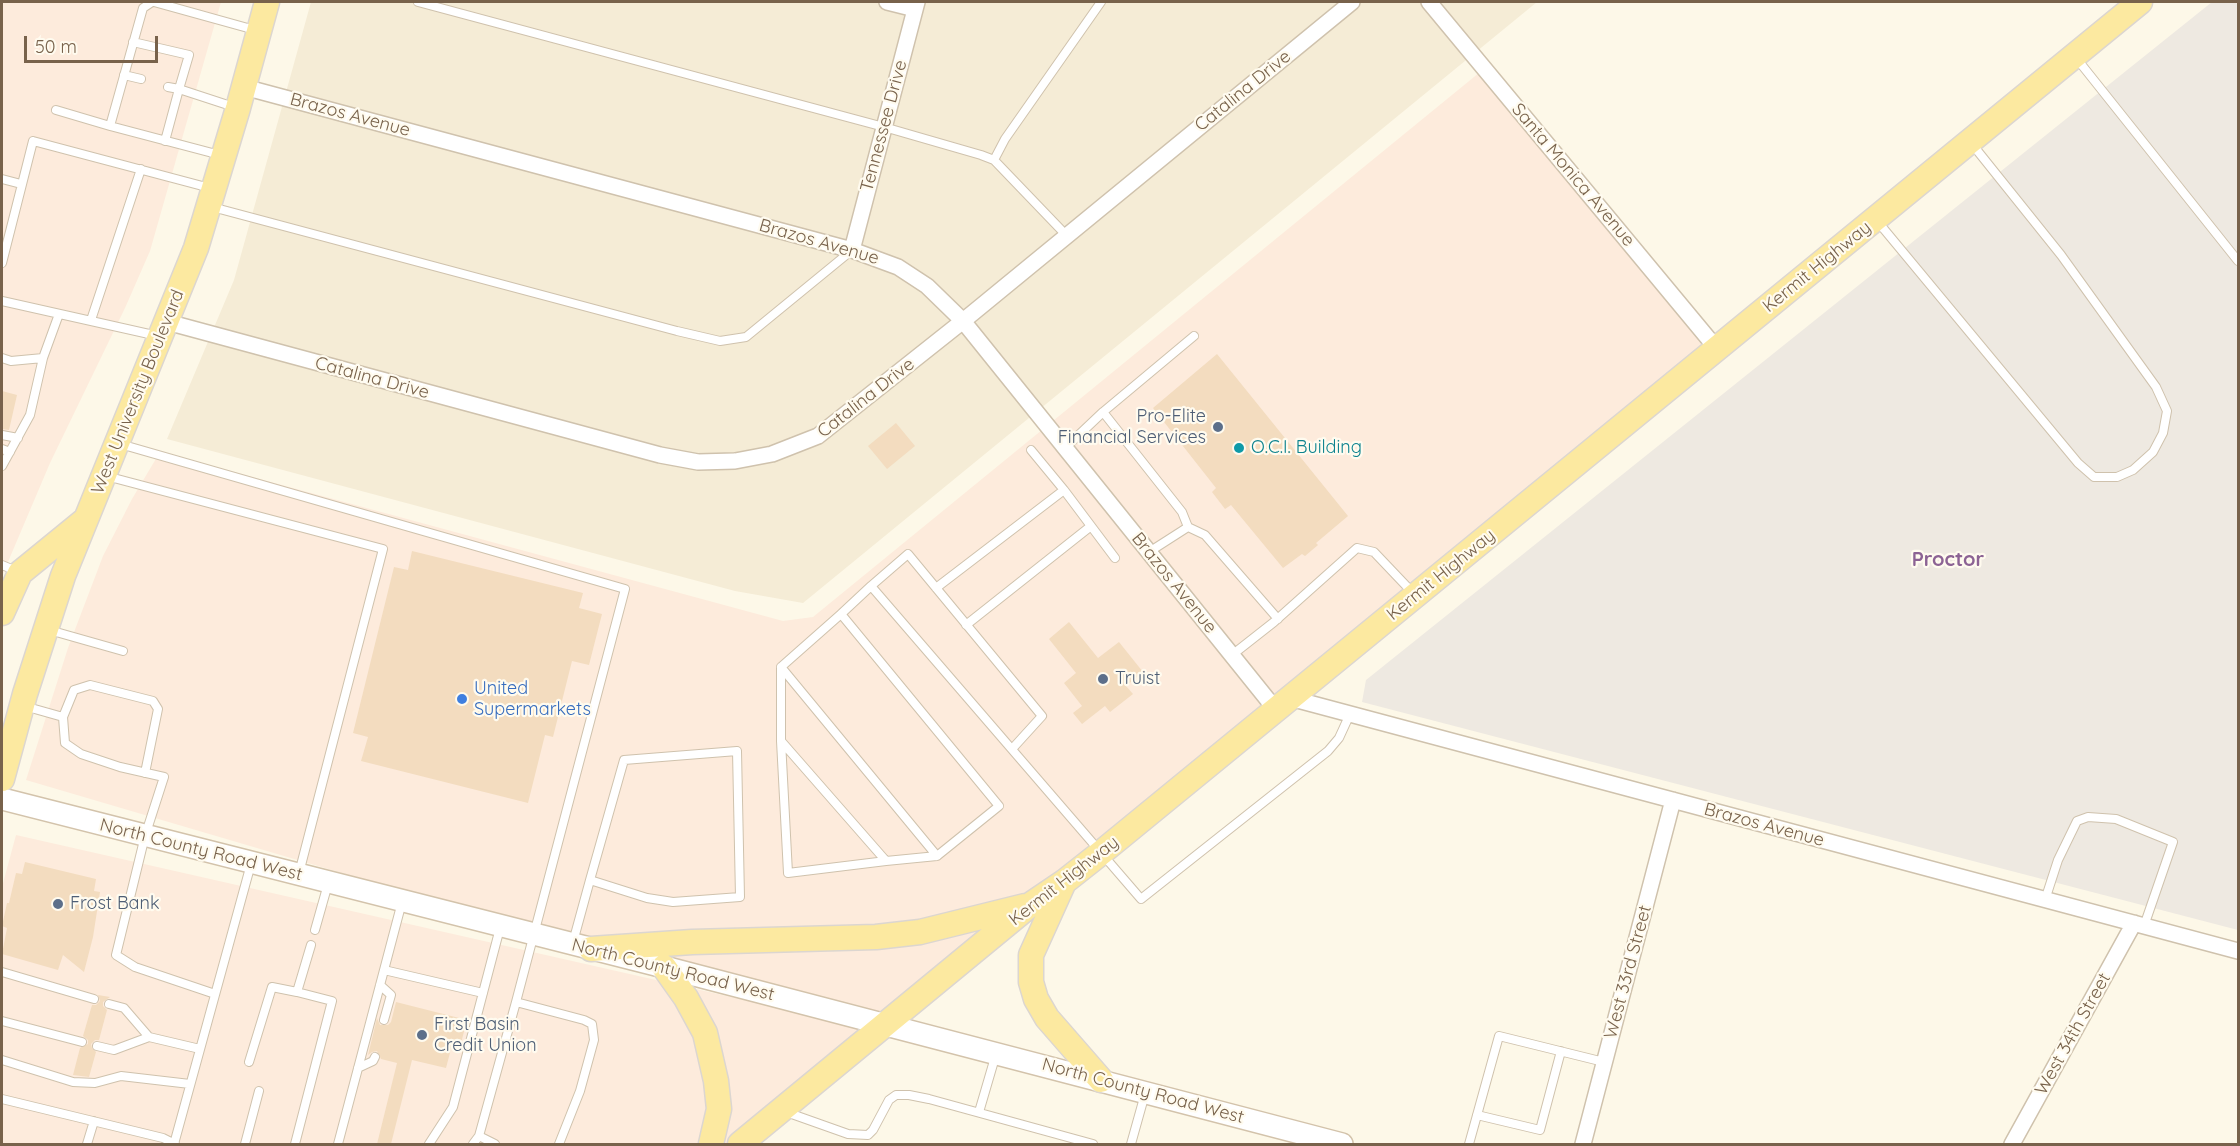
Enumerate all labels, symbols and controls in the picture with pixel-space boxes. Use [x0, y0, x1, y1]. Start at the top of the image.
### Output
scale bar [27, 24, 160, 62]
text: 50 m [35, 35, 77, 58]
street label: Catalina Drive [1191, 46, 1295, 136]
street label: Tennessee Drive [856, 58, 912, 194]
street label: Brazos Avenue [288, 89, 412, 141]
street label: Santa Monica Avenue [1507, 99, 1639, 251]
street label: Brazos Avenue [757, 215, 881, 269]
street label: Kermit Highway [1758, 217, 1876, 317]
street label: West University Boulevard [87, 287, 189, 497]
street label: Catalina Drive [313, 352, 431, 404]
street label: Catalina Drive [813, 353, 919, 443]
place label: Pro-Elite Financial Services [1058, 406, 1206, 448]
marker: Pro-Elite Financial Services [1211, 420, 1225, 434]
place label: O.C.I. Building [1251, 437, 1362, 459]
marker: O.C.I. Building [1232, 441, 1246, 455]
street label: Kermit Highway [1382, 525, 1500, 625]
street label: Brazos Avenue [1127, 528, 1221, 638]
district label: Proctor [1912, 548, 1984, 572]
place label: Truist [1115, 668, 1160, 690]
marker: Truist [1096, 672, 1110, 686]
place label: United Supermarkets [474, 678, 591, 720]
marker: United Supermarkets [455, 692, 469, 706]
street label: Brazos Avenue [1702, 799, 1826, 851]
street label: North County Road West [97, 814, 305, 886]
street label: Kermit Highway [1005, 831, 1123, 931]
place label: Frost Bank [70, 893, 160, 915]
marker: Frost Bank [51, 897, 65, 911]
street label: West 33rd Street [1600, 903, 1656, 1041]
street label: North County Road West [569, 934, 777, 1006]
street label: West 34th Street [2031, 969, 2115, 1099]
place label: First Basin Credit Union [434, 1014, 537, 1056]
marker: First Basin Credit Union [415, 1028, 429, 1042]
street label: North County Road West [1040, 1054, 1246, 1128]

